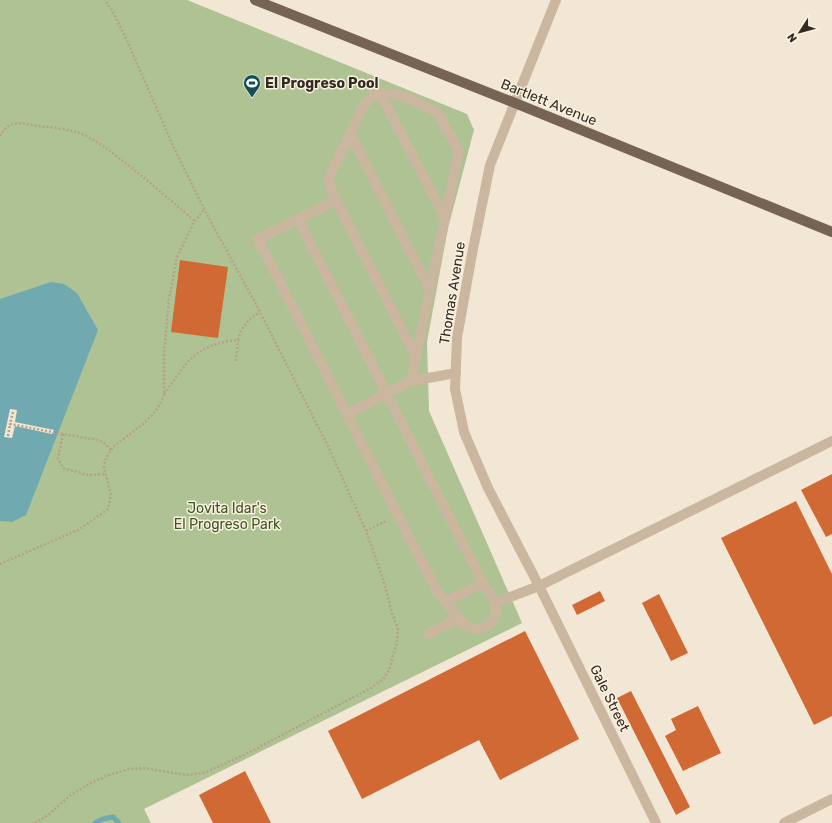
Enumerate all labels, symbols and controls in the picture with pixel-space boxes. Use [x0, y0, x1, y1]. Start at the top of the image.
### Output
north arrow [780, 12, 820, 52]
text: N [785, 30, 800, 45]
sports icon: El Progreso Pool [242, 73, 262, 98]
place label: El Progreso Pool [265, 75, 379, 92]
street label: Bartlett Avenue [498, 75, 599, 130]
street label: Thomas Avenue [436, 240, 469, 346]
park label: Jovita Idar's El Progreso Park [174, 500, 281, 533]
street label: Gale Street [586, 662, 633, 735]

